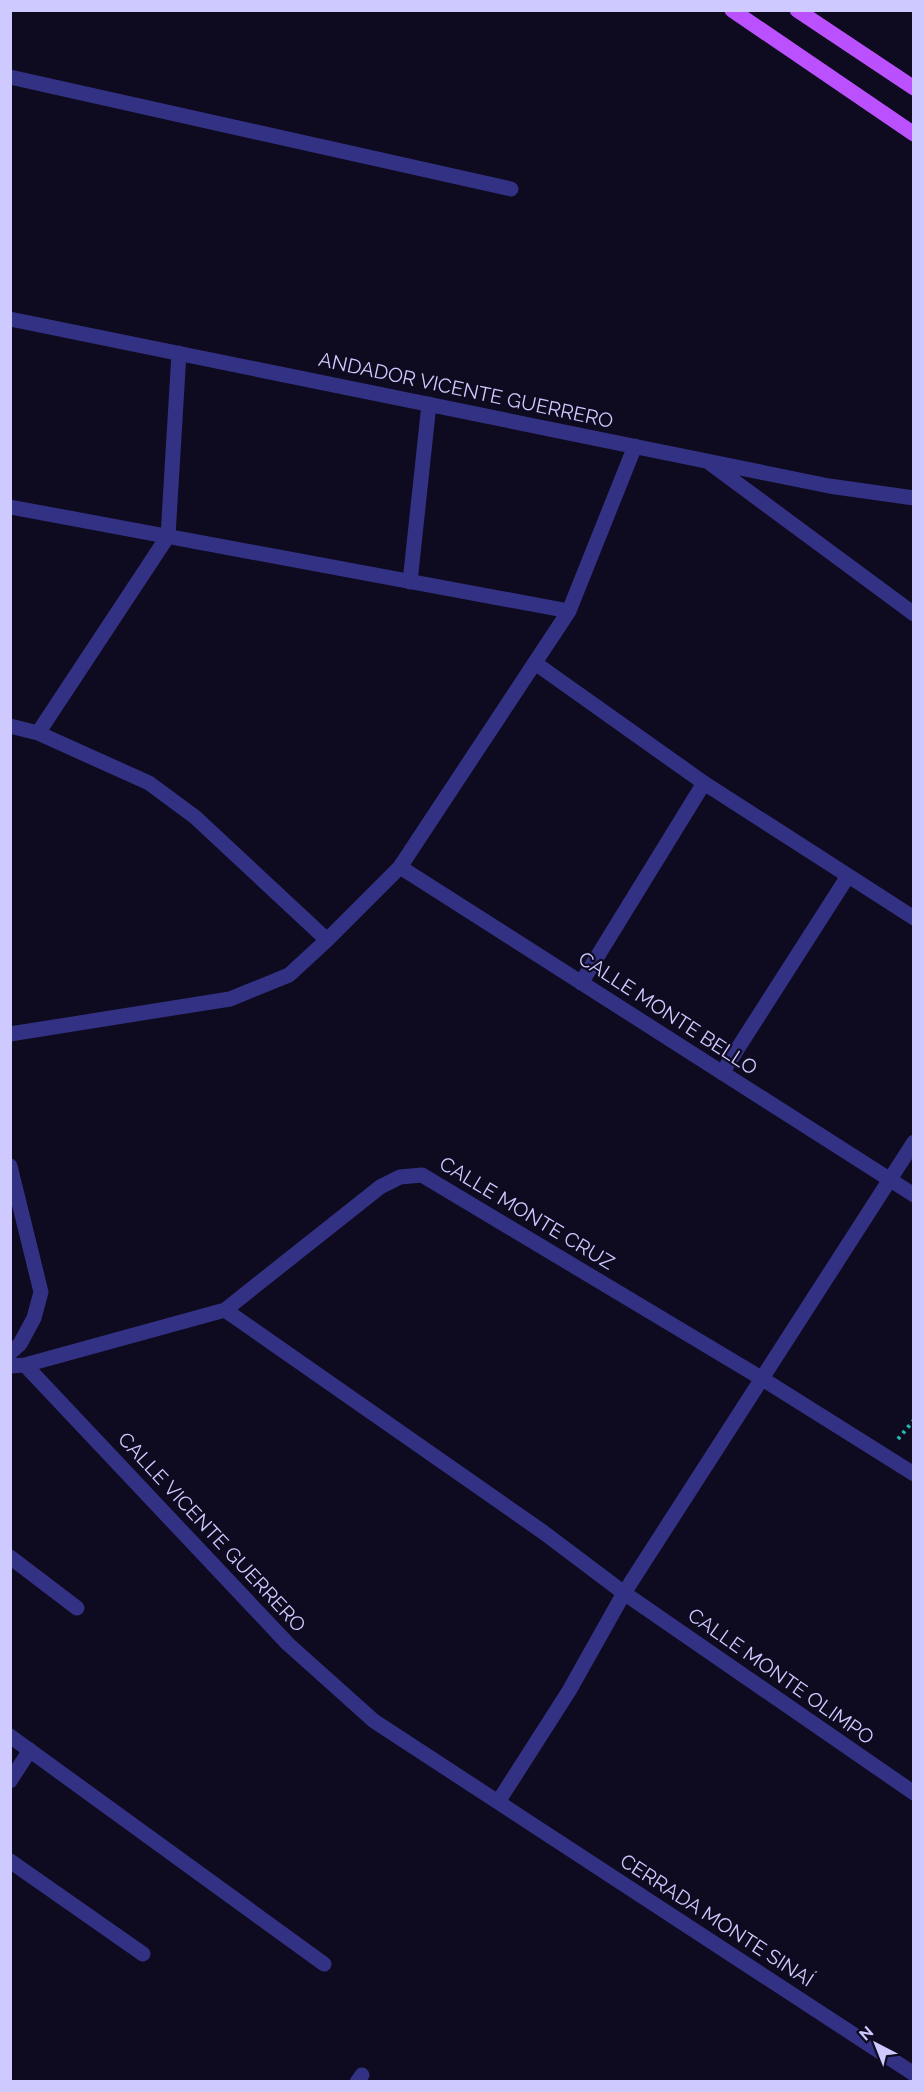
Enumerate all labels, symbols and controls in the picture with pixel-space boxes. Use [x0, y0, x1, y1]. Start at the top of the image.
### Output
street label: ANDADOR VICENTE GUERRERO [317, 347, 615, 433]
street label: CALLE MONTE BELLO [574, 946, 762, 1080]
street label: CALLE MONTE CRUZ [435, 1151, 619, 1275]
street label: CALLE VICENTE GUERRERO [113, 1427, 311, 1637]
street label: CALLE MONTE OLIMPO [683, 1603, 879, 1749]
street label: CERRADA MONTE SINAÍ [616, 1848, 818, 1992]
north arrow [846, 2014, 906, 2074]
text: N [855, 2022, 877, 2044]

